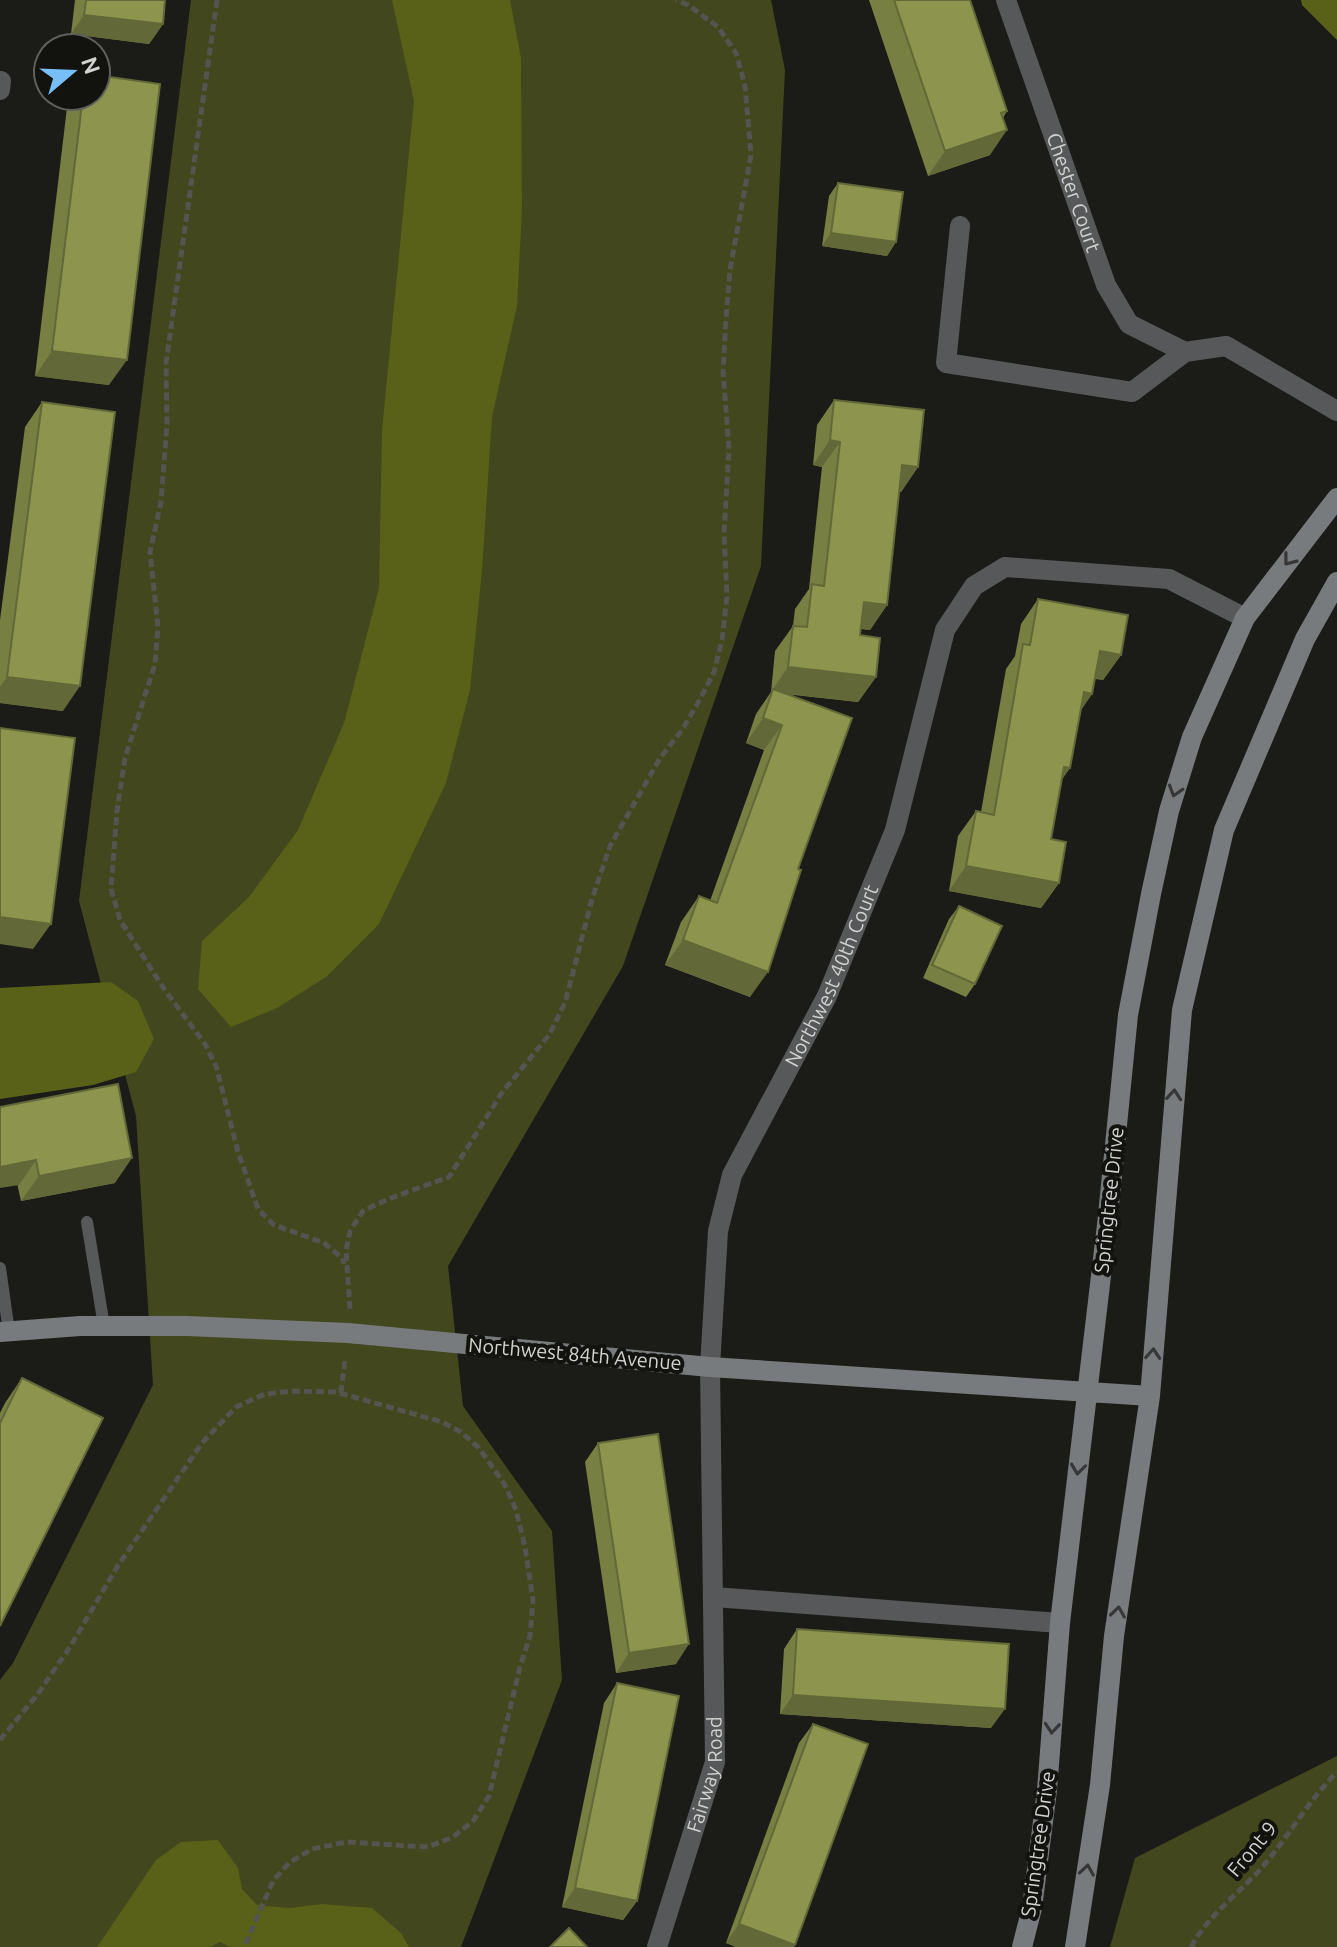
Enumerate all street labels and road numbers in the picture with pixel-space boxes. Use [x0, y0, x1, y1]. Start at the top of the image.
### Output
street label: Chester Court [1042, 129, 1106, 255]
street label: Northwest 40th Court [780, 881, 882, 1070]
street label: Springtree Drive [1089, 1126, 1128, 1274]
street label: Northwest 84th Avenue [467, 1333, 683, 1374]
street label: Fairway Road [682, 1716, 726, 1835]
street label: Springtree Drive [1016, 1770, 1059, 1918]
street label: Front 9 [1222, 1817, 1281, 1881]

